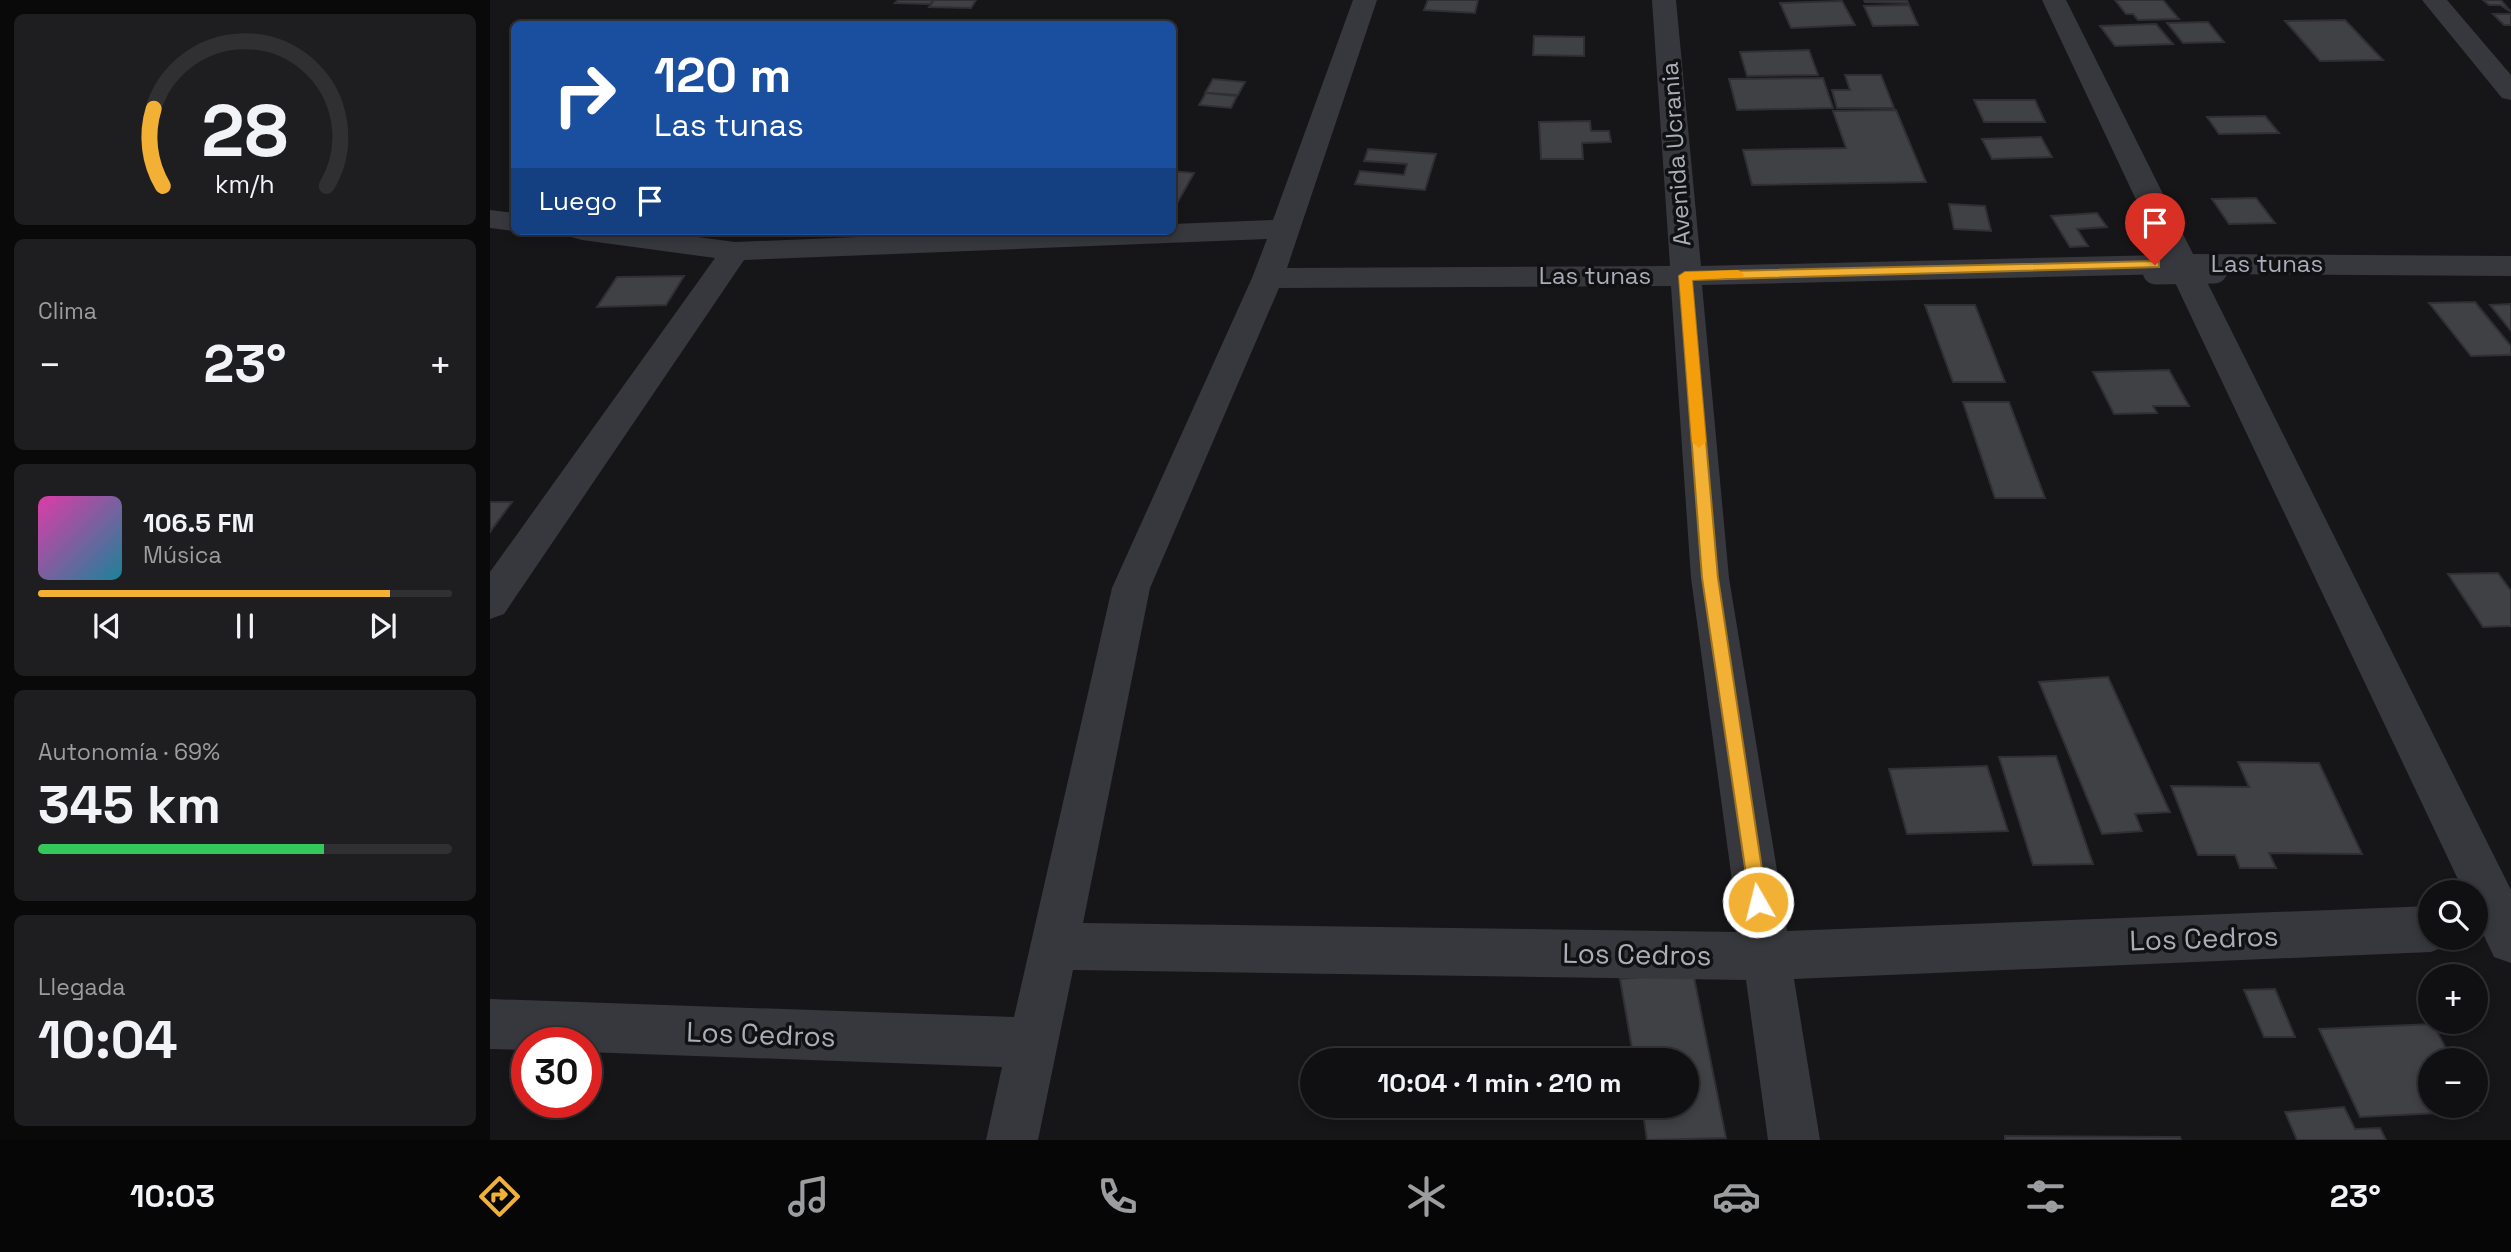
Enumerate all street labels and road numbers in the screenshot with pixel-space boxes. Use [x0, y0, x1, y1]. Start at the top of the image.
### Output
street label: Avenida Ucrania [1654, 61, 1697, 247]
street label: Las tunas [2211, 248, 2323, 279]
street label: Las tunas [1539, 260, 1651, 291]
street label: Los Cedros [2129, 917, 2279, 959]
street label: Los Cedros [1562, 935, 1712, 973]
street label: Los Cedros [686, 1013, 836, 1055]

